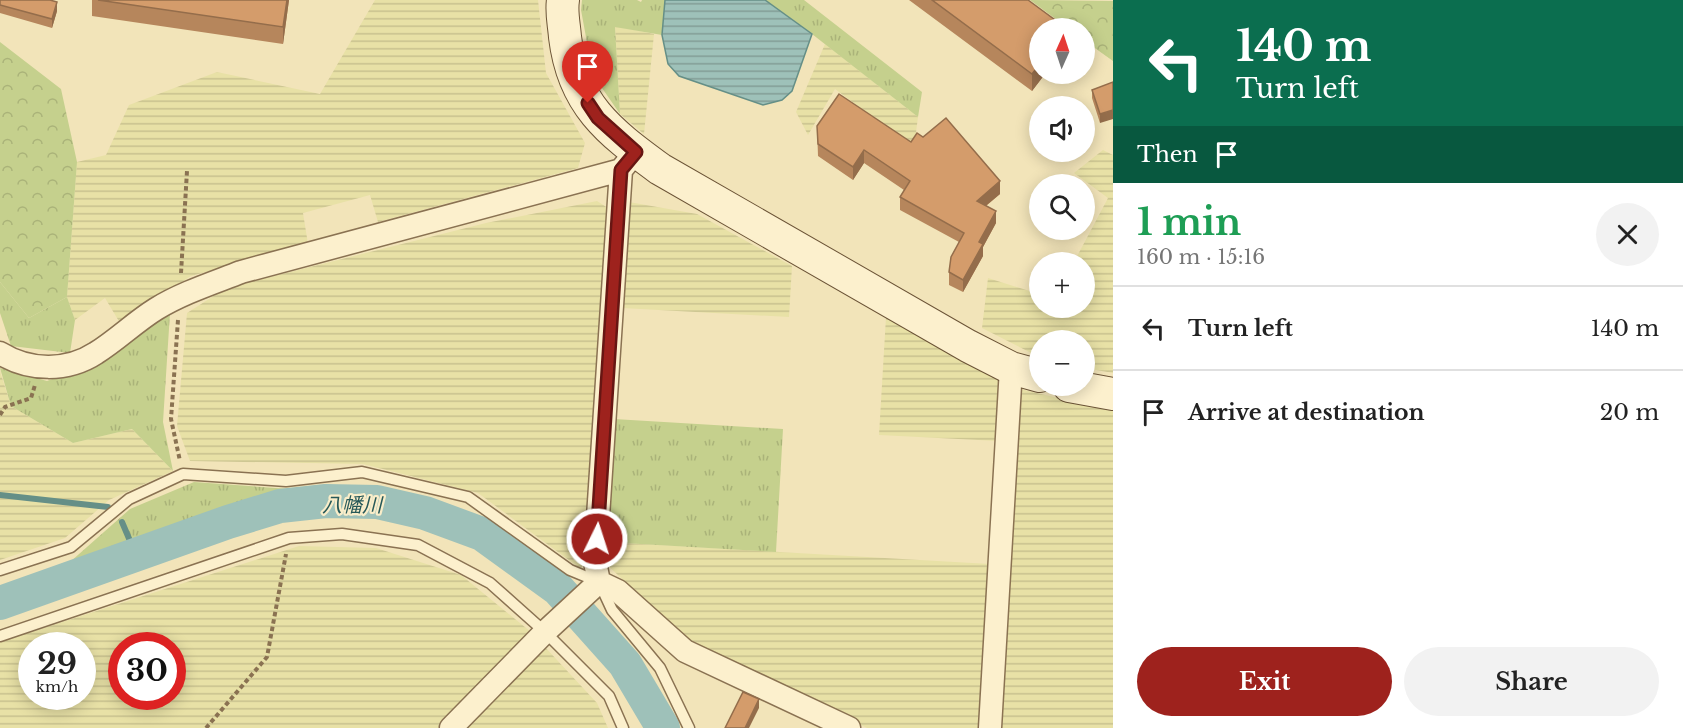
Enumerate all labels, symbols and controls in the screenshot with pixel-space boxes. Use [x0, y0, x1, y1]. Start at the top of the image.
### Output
north arrow [1029, 18, 1095, 84]
map controls [1029, 18, 1095, 396]
text: 140 m [1236, 20, 1372, 72]
icon: left [1137, 24, 1215, 102]
pin [562, 41, 613, 103]
icon: arrive [571, 50, 604, 83]
text: Turn left [1236, 72, 1359, 105]
button: sound [1029, 96, 1095, 162]
icon: arrive [1210, 138, 1243, 171]
text: Then [1137, 141, 1198, 168]
button: search [1029, 174, 1095, 240]
text: 1 min [1137, 200, 1241, 245]
button: close [1596, 203, 1659, 266]
text: 160 m · 15:16 [1137, 245, 1265, 269]
button: + [1029, 252, 1095, 318]
icon: left [1137, 312, 1170, 345]
text: Turn left [1188, 315, 1293, 342]
text: 140 m [1591, 315, 1659, 342]
button: − [1029, 330, 1095, 396]
icon: arrive [1137, 396, 1170, 429]
text: Arrive at destination [1188, 399, 1425, 426]
text: 20 m [1600, 399, 1659, 426]
water label: 八幡川 [322, 493, 384, 517]
position arrow [565, 507, 629, 571]
speed limit sign: 30 [108, 632, 186, 710]
text: 29 [37, 645, 77, 682]
button: Exit [1137, 647, 1392, 716]
button: Share [1404, 647, 1659, 716]
text: km/h [36, 677, 78, 696]

